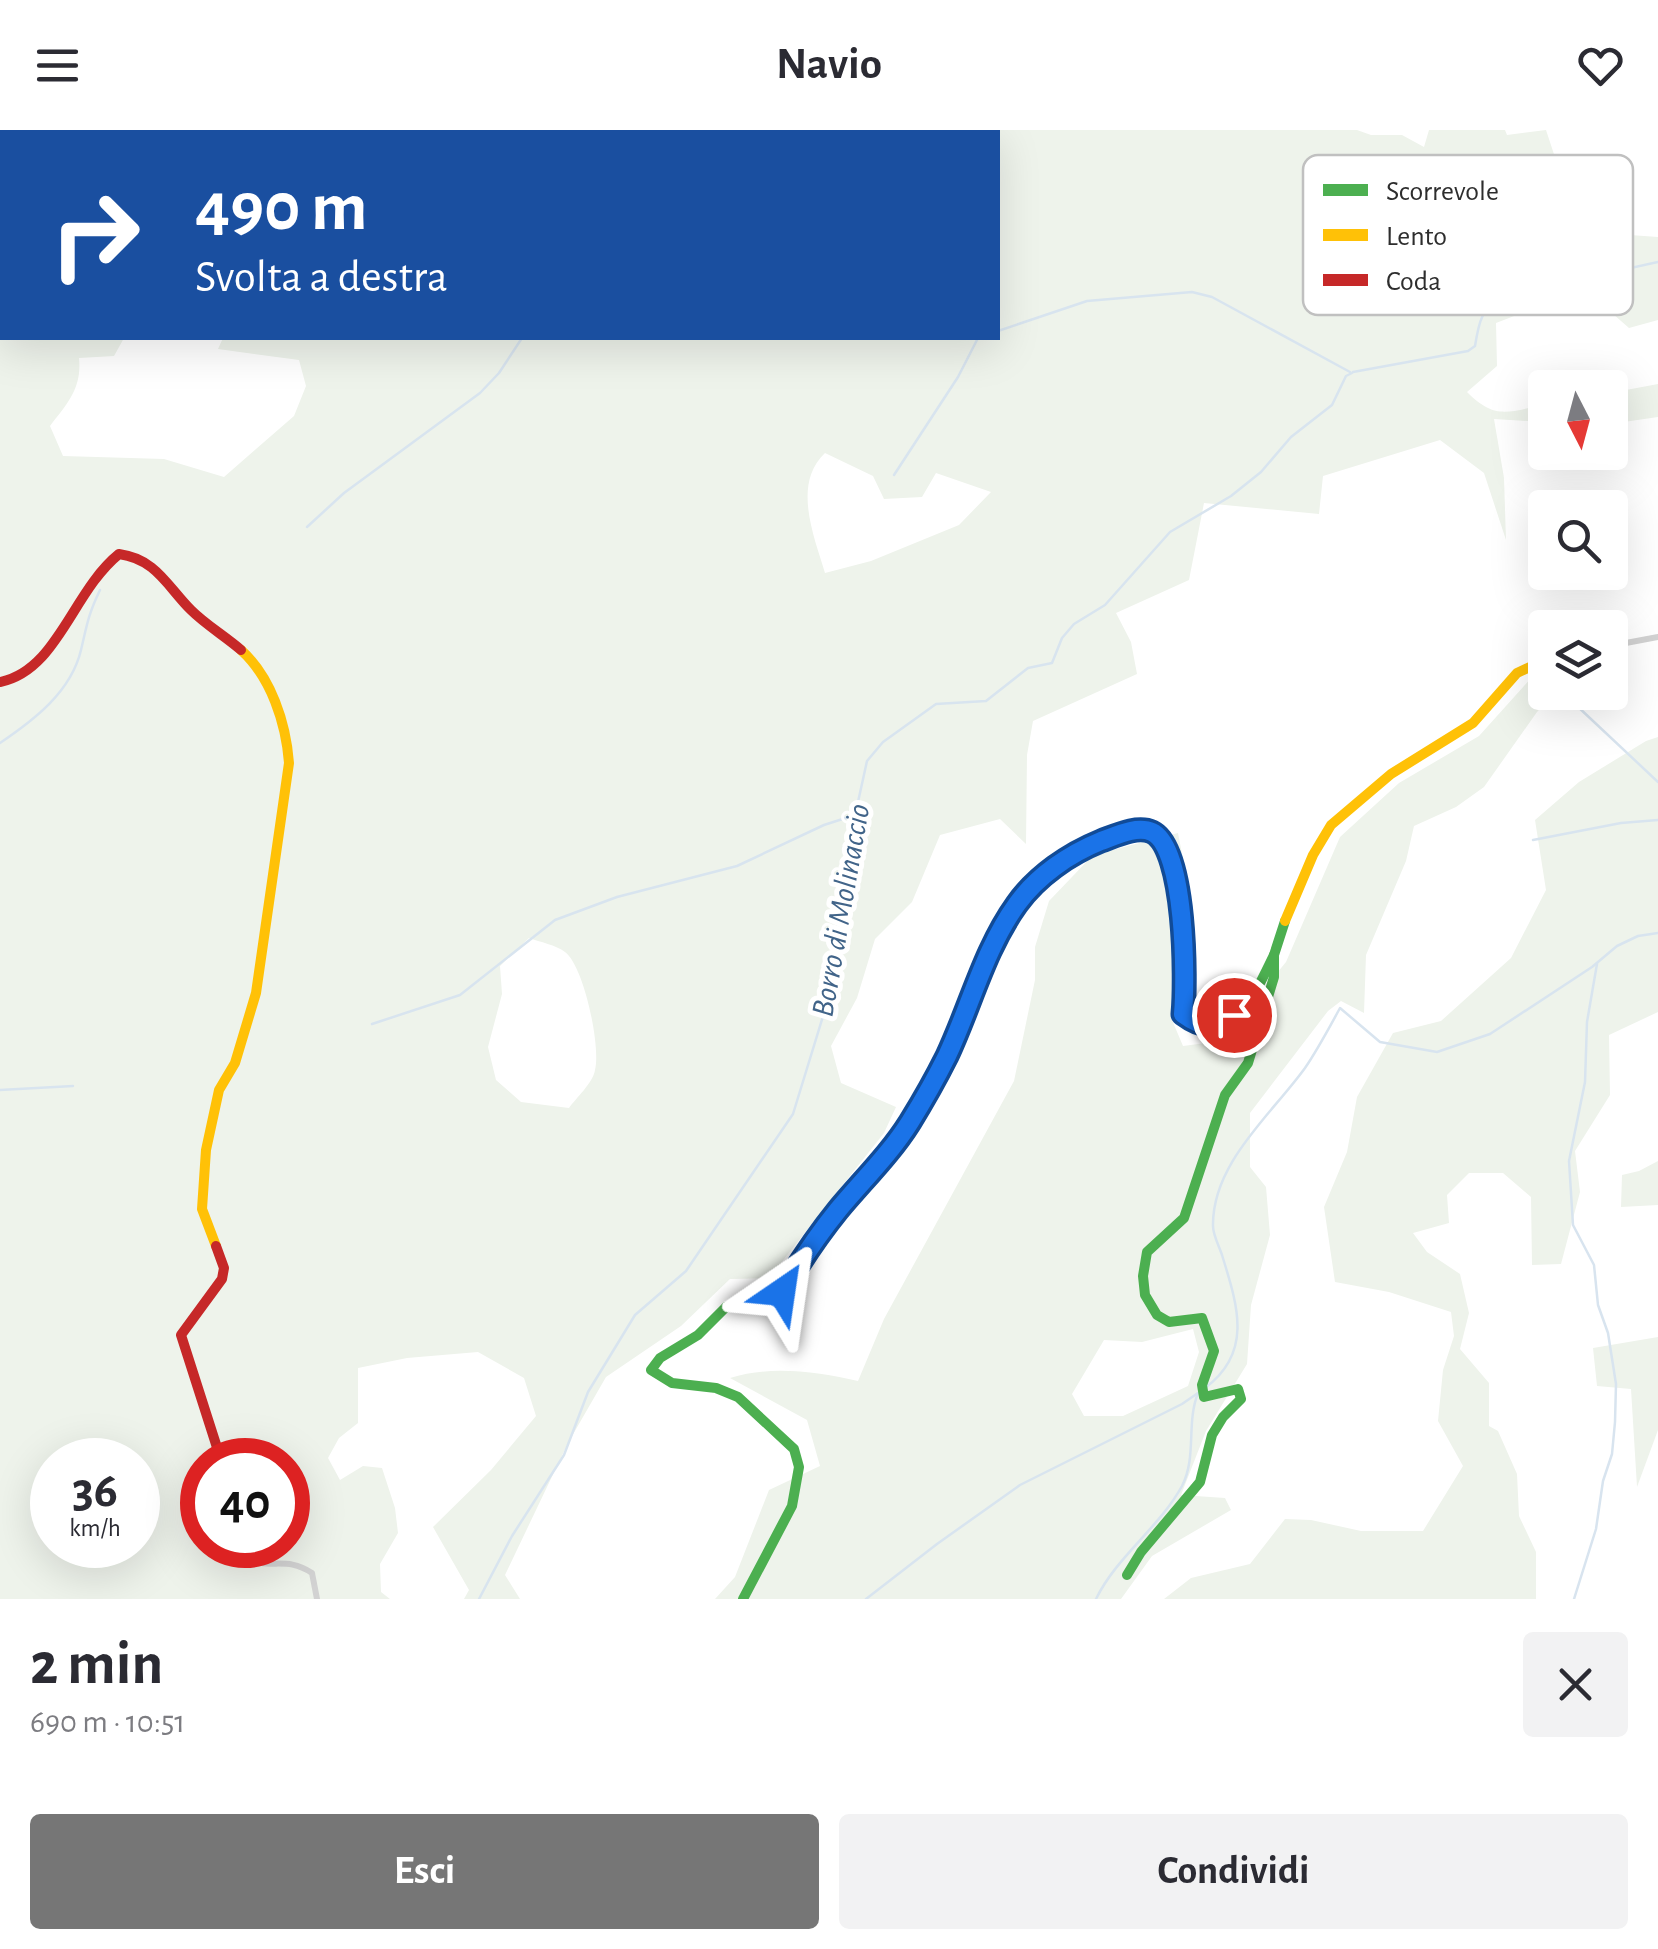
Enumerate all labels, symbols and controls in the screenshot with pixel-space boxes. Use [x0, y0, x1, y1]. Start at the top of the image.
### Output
icon: menu [30, 38, 85, 93]
icon: heart [1573, 38, 1628, 93]
text: Navio [776, 42, 882, 87]
legend [1303, 155, 1633, 315]
icon: right [30, 170, 160, 300]
text: 490 m [195, 173, 368, 243]
text: Scorrevole [1386, 178, 1499, 206]
text: Lento [1386, 223, 1447, 251]
text: Svolta a destra [195, 255, 448, 300]
text: Coda [1386, 268, 1441, 296]
north arrow [1528, 370, 1628, 470]
map controls [1528, 370, 1628, 710]
button: search [1528, 490, 1628, 590]
button: layers [1528, 610, 1628, 710]
water label: Borro di Molinaccio [806, 801, 875, 1019]
pin [1192, 973, 1277, 1058]
icon: arrive [1207, 988, 1262, 1043]
position arrow [730, 1240, 834, 1344]
speed limit sign: 40 [180, 1438, 310, 1568]
text: 36 [72, 1466, 118, 1516]
text: km/h [69, 1516, 121, 1541]
button: close [1523, 1632, 1628, 1737]
text: 2 min [30, 1635, 163, 1695]
text: 690 m · 10:51 [30, 1706, 185, 1738]
button: Esci [30, 1814, 819, 1929]
button: Condividi [839, 1814, 1628, 1929]

